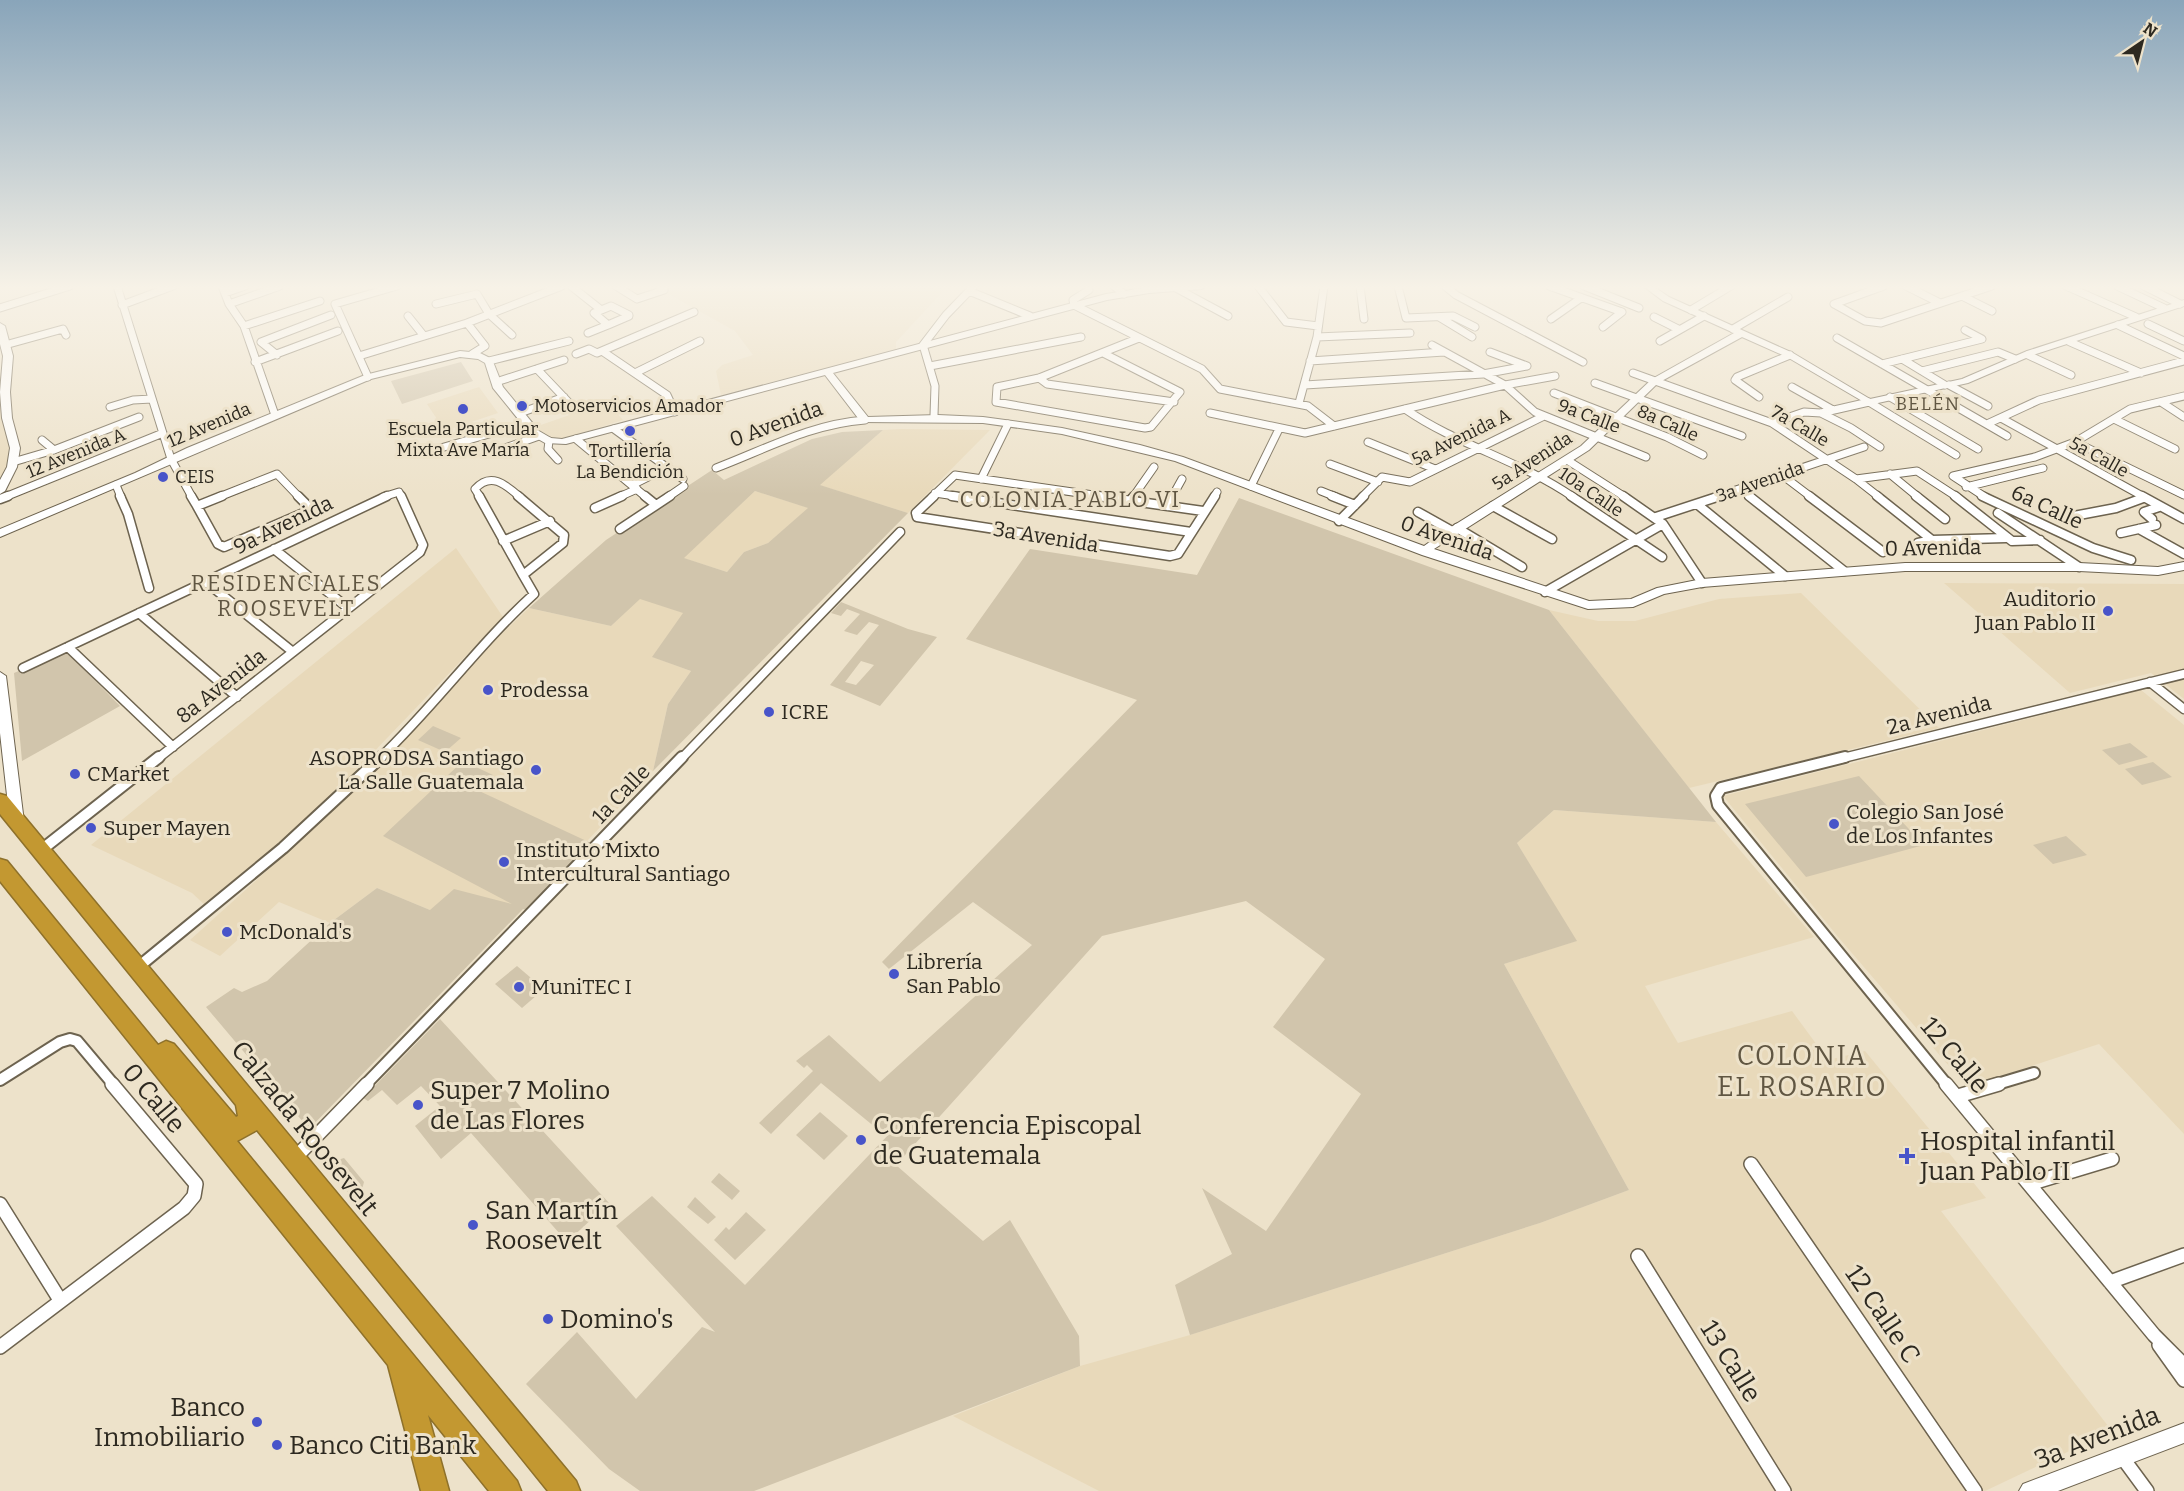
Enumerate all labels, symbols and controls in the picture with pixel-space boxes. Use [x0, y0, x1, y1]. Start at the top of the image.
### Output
north arrow [2112, 12, 2172, 72]
text: N [2140, 19, 2161, 41]
district label: BELÉN [1895, 392, 1961, 415]
street label: 9a Calle [1555, 394, 1623, 438]
place label: Motoservicios Amador [534, 395, 723, 417]
street label: 0 Avenida [726, 395, 826, 453]
street label: 12 Avenida [164, 398, 254, 452]
marker: Motoservicios Amador [515, 399, 529, 413]
street label: 8a Calle [1634, 400, 1702, 446]
street label: 7a Calle [1767, 401, 1833, 451]
marker: Escuela Particular Mixta Ave María [456, 402, 470, 416]
street label: 5a Avenida A [1408, 403, 1514, 470]
place label: Escuela Particular Mixta Ave María [388, 418, 538, 461]
street label: 12 Avenida A [23, 423, 129, 483]
marker: Tortillería La Bendición [623, 424, 637, 438]
street label: 5a Avenida [1488, 427, 1576, 495]
street label: 5a Calle [2066, 432, 2132, 482]
place label: Tortillería La Bendición [576, 440, 685, 483]
street label: 3a Avenida [1713, 457, 1807, 507]
street label: 10a Calle [1554, 462, 1628, 522]
place label: CEIS [175, 466, 215, 488]
marker: CEIS [156, 470, 170, 484]
street label: 6a Calle [2007, 479, 2087, 535]
district label: COLONIA PABLO VI [959, 486, 1181, 513]
street label: 9a Avenida [229, 490, 337, 560]
street label: 0 Avenida [1397, 510, 1498, 566]
street label: 3a Avenida [991, 516, 1101, 558]
street label: 0 Avenida [1884, 534, 1982, 562]
district label: RESIDENCIALES ROOSEVELT [191, 570, 381, 622]
place label: Auditorio Juan Pablo II [1974, 586, 2096, 636]
marker: Auditorio Juan Pablo II [2101, 604, 2115, 618]
street label: 8a Avenida [171, 642, 272, 729]
place label: Prodessa [500, 677, 589, 703]
marker: Prodessa [481, 683, 495, 697]
street label: 2a Avenida [1884, 689, 1994, 740]
place label: ICRE [781, 699, 829, 725]
marker: ICRE [762, 705, 776, 719]
place label: ASOPRODSA Santiago La Salle Guatemala [309, 745, 525, 795]
street label: 1a Calle [586, 759, 656, 829]
place label: CMarket [87, 761, 170, 787]
marker: ASOPRODSA Santiago La Salle Guatemala [529, 763, 543, 777]
marker: CMarket [68, 767, 82, 781]
place label: Colegio San José de Los Infantes [1846, 799, 2004, 849]
place label: Super Mayen [103, 815, 230, 841]
marker: Colegio San José de Los Infantes [1827, 817, 1841, 831]
marker: Super Mayen [84, 821, 98, 835]
place label: Instituto Mixto Intercultural Santiago [516, 837, 730, 887]
marker: Instituto Mixto Intercultural Santiago [497, 855, 511, 869]
place label: McDonald's [239, 919, 352, 945]
marker: McDonald's [220, 925, 234, 939]
place label: Librería San Pablo [906, 949, 1001, 999]
marker: Librería San Pablo [887, 967, 901, 981]
place label: MuniTEC I [531, 974, 632, 1000]
marker: MuniTEC I [512, 980, 526, 994]
street label: 12 Calle [1914, 1011, 1995, 1100]
street label: Calzada Roosevelt [225, 1035, 385, 1222]
district label: COLONIA EL ROSARIO [1717, 1040, 1887, 1103]
street label: 0 Calle [116, 1057, 192, 1140]
place label: Super 7 Molino de Las Flores [430, 1075, 610, 1136]
marker: Super 7 Molino de Las Flores [411, 1098, 425, 1112]
place label: Conferencia Episcopal de Guatemala [873, 1110, 1141, 1171]
place label: Hospital infantil Juan Pablo II [1919, 1126, 2115, 1187]
marker: Conferencia Episcopal de Guatemala [854, 1133, 868, 1147]
marker: Hospital infantil Juan Pablo II [1898, 1147, 1916, 1165]
place label: San Martín Roosevelt [485, 1195, 618, 1256]
marker: San Martín Roosevelt [466, 1218, 480, 1232]
street label: 12 Calle C [1839, 1259, 1927, 1369]
place label: Domino's [560, 1304, 674, 1335]
marker: Domino's [541, 1312, 555, 1326]
street label: 13 Calle [1694, 1315, 1768, 1408]
place label: Banco Inmobiliario [94, 1392, 245, 1453]
street label: 3a Avenida [2030, 1399, 2164, 1476]
marker: Banco Inmobiliario [250, 1415, 264, 1429]
place label: Banco Citi Bank [289, 1430, 477, 1461]
marker: Banco Citi Bank [270, 1438, 284, 1452]

